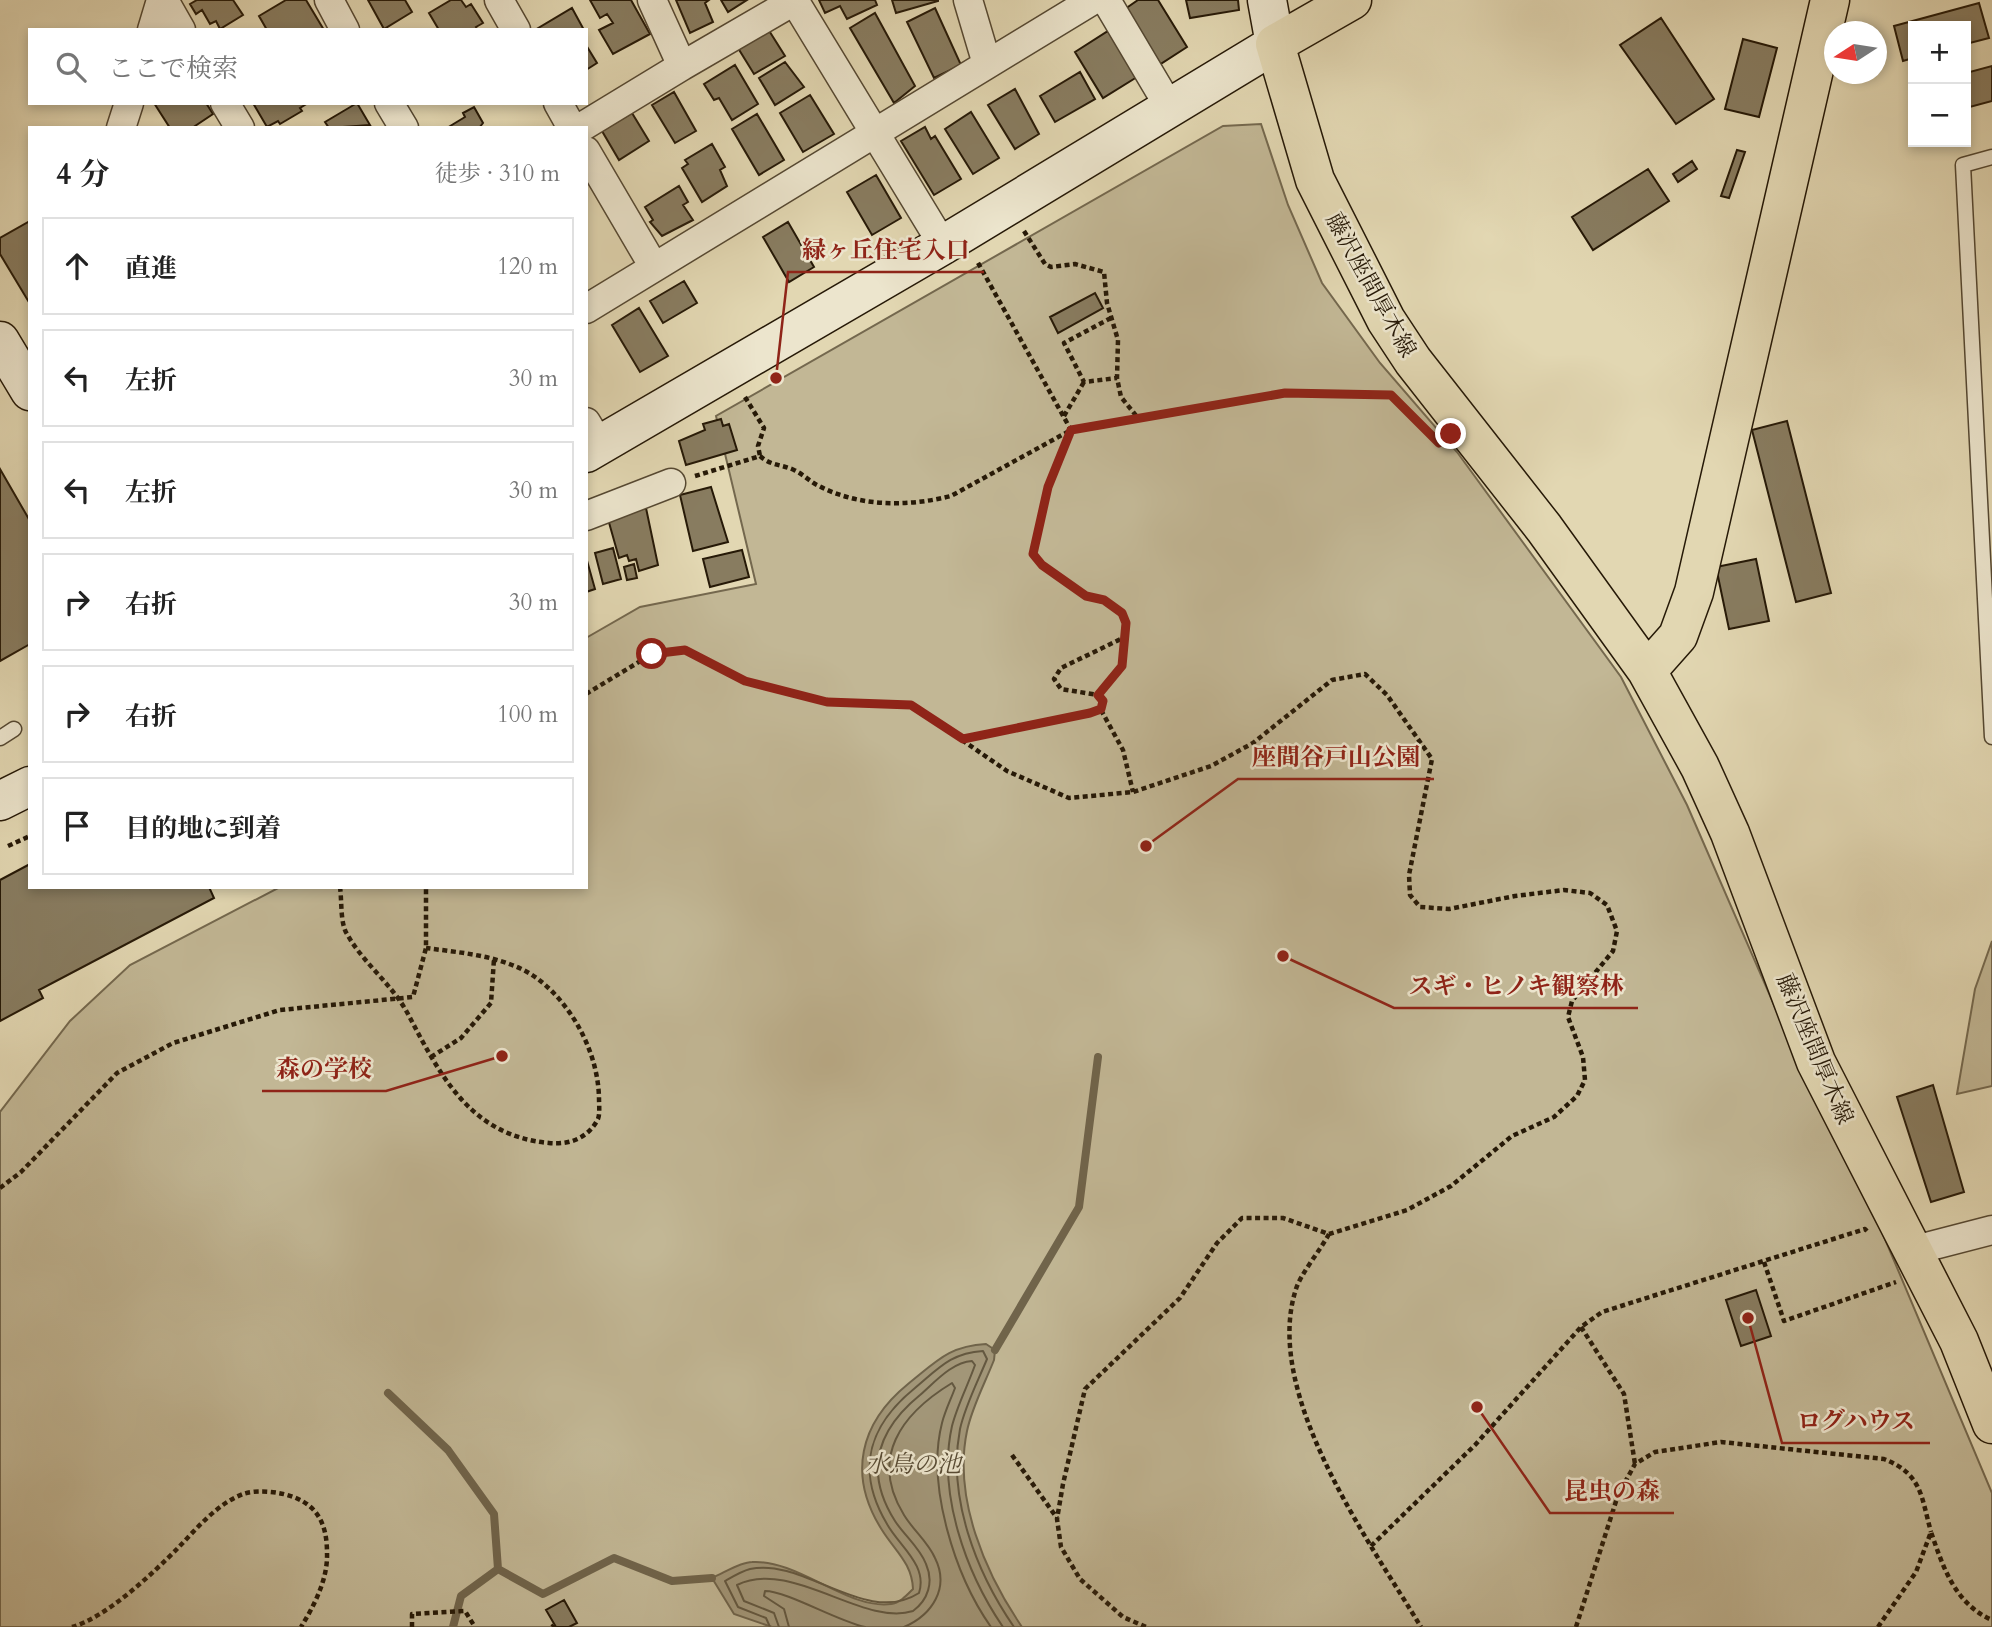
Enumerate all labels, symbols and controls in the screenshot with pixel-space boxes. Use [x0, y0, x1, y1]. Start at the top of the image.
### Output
north arrow [1824, 21, 1887, 84]
map controls [1908, 21, 1971, 147]
button: + [1908, 21, 1971, 84]
search box [28, 28, 588, 105]
icon: search [52, 48, 90, 86]
text: ここで検索 [108, 51, 238, 86]
button: − [1908, 84, 1971, 147]
text: 4 分 [56, 154, 109, 195]
text: 徒歩 · 310 m [435, 158, 560, 189]
street label: 藤沢座間厚木線 [1318, 207, 1424, 363]
callout: 緑ヶ丘住宅入口 [788, 227, 984, 272]
text: 緑ヶ丘住宅入口 [802, 234, 970, 267]
icon: ahead [58, 247, 96, 285]
text: 直進 [125, 251, 177, 286]
text: 120 m [497, 251, 558, 282]
icon: left [58, 359, 96, 397]
text: 左折 [125, 363, 177, 398]
text: 30 m [509, 363, 558, 394]
route end [1435, 418, 1466, 449]
icon: left [58, 471, 96, 509]
text: 左折 [125, 475, 177, 510]
text: 30 m [509, 475, 558, 506]
icon: right [58, 583, 96, 621]
text: 右折 [125, 587, 177, 622]
text: 30 m [509, 587, 558, 618]
route start [636, 638, 667, 669]
icon: right [58, 695, 96, 733]
text: 右折 [125, 699, 177, 734]
text: 100 m [497, 699, 558, 730]
callout: 座間谷戸山公園 [1238, 734, 1434, 779]
text: 座間谷戸山公園 [1252, 741, 1420, 774]
icon: arrive [58, 807, 96, 845]
text: 目的地に到着 [125, 811, 281, 846]
callout: スギ・ヒノキ観察林 [1394, 963, 1638, 1008]
street label: 藤沢座間厚木線 [1769, 969, 1861, 1129]
text: スギ・ヒノキ観察林 [1409, 970, 1623, 1003]
callout: 森の学校 [262, 1046, 386, 1091]
text: 森の学校 [276, 1053, 372, 1086]
callout: ログハウス [1782, 1398, 1930, 1443]
text: ログハウス [1797, 1405, 1915, 1438]
water label: 水鳥の池 [865, 1448, 964, 1481]
callout: 昆虫の森 [1550, 1468, 1674, 1513]
text: 昆虫の森 [1564, 1475, 1660, 1508]

